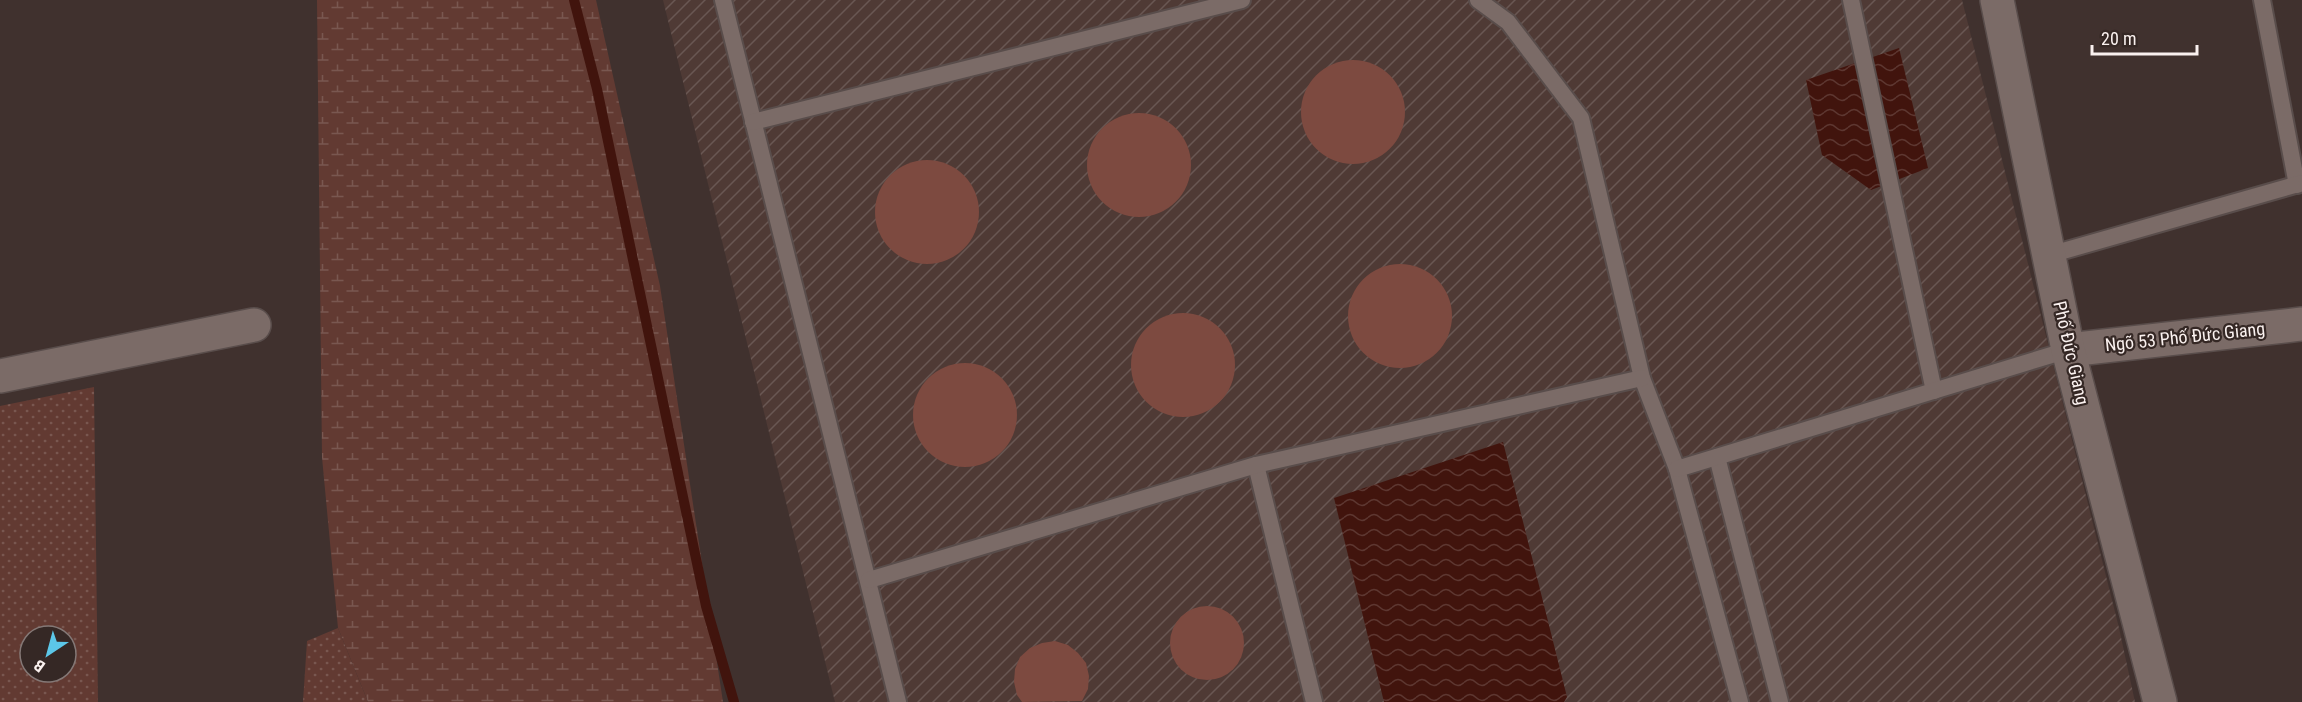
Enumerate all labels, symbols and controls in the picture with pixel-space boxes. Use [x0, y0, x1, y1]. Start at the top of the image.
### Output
scale bar [2092, 18, 2197, 56]
text: 20 m [2101, 28, 2136, 49]
street label: Phố Đức Giang [2049, 299, 2094, 407]
street label: Ngõ 53 Phố Đức Giang [2104, 318, 2266, 355]
north arrow [18, 624, 78, 684]
text: B [30, 655, 49, 676]

